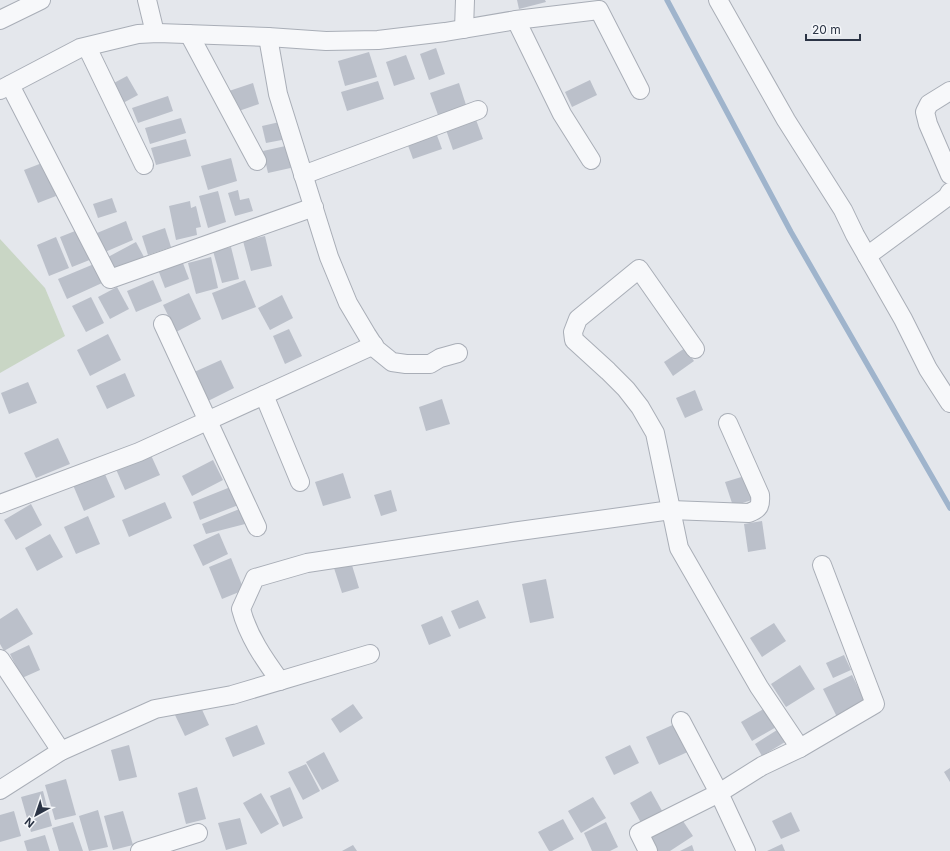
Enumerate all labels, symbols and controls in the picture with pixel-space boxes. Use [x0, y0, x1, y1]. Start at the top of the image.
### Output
scale bar [806, 16, 860, 42]
text: 20 m [812, 22, 841, 37]
north arrow [16, 795, 56, 835]
text: N [22, 815, 37, 831]

